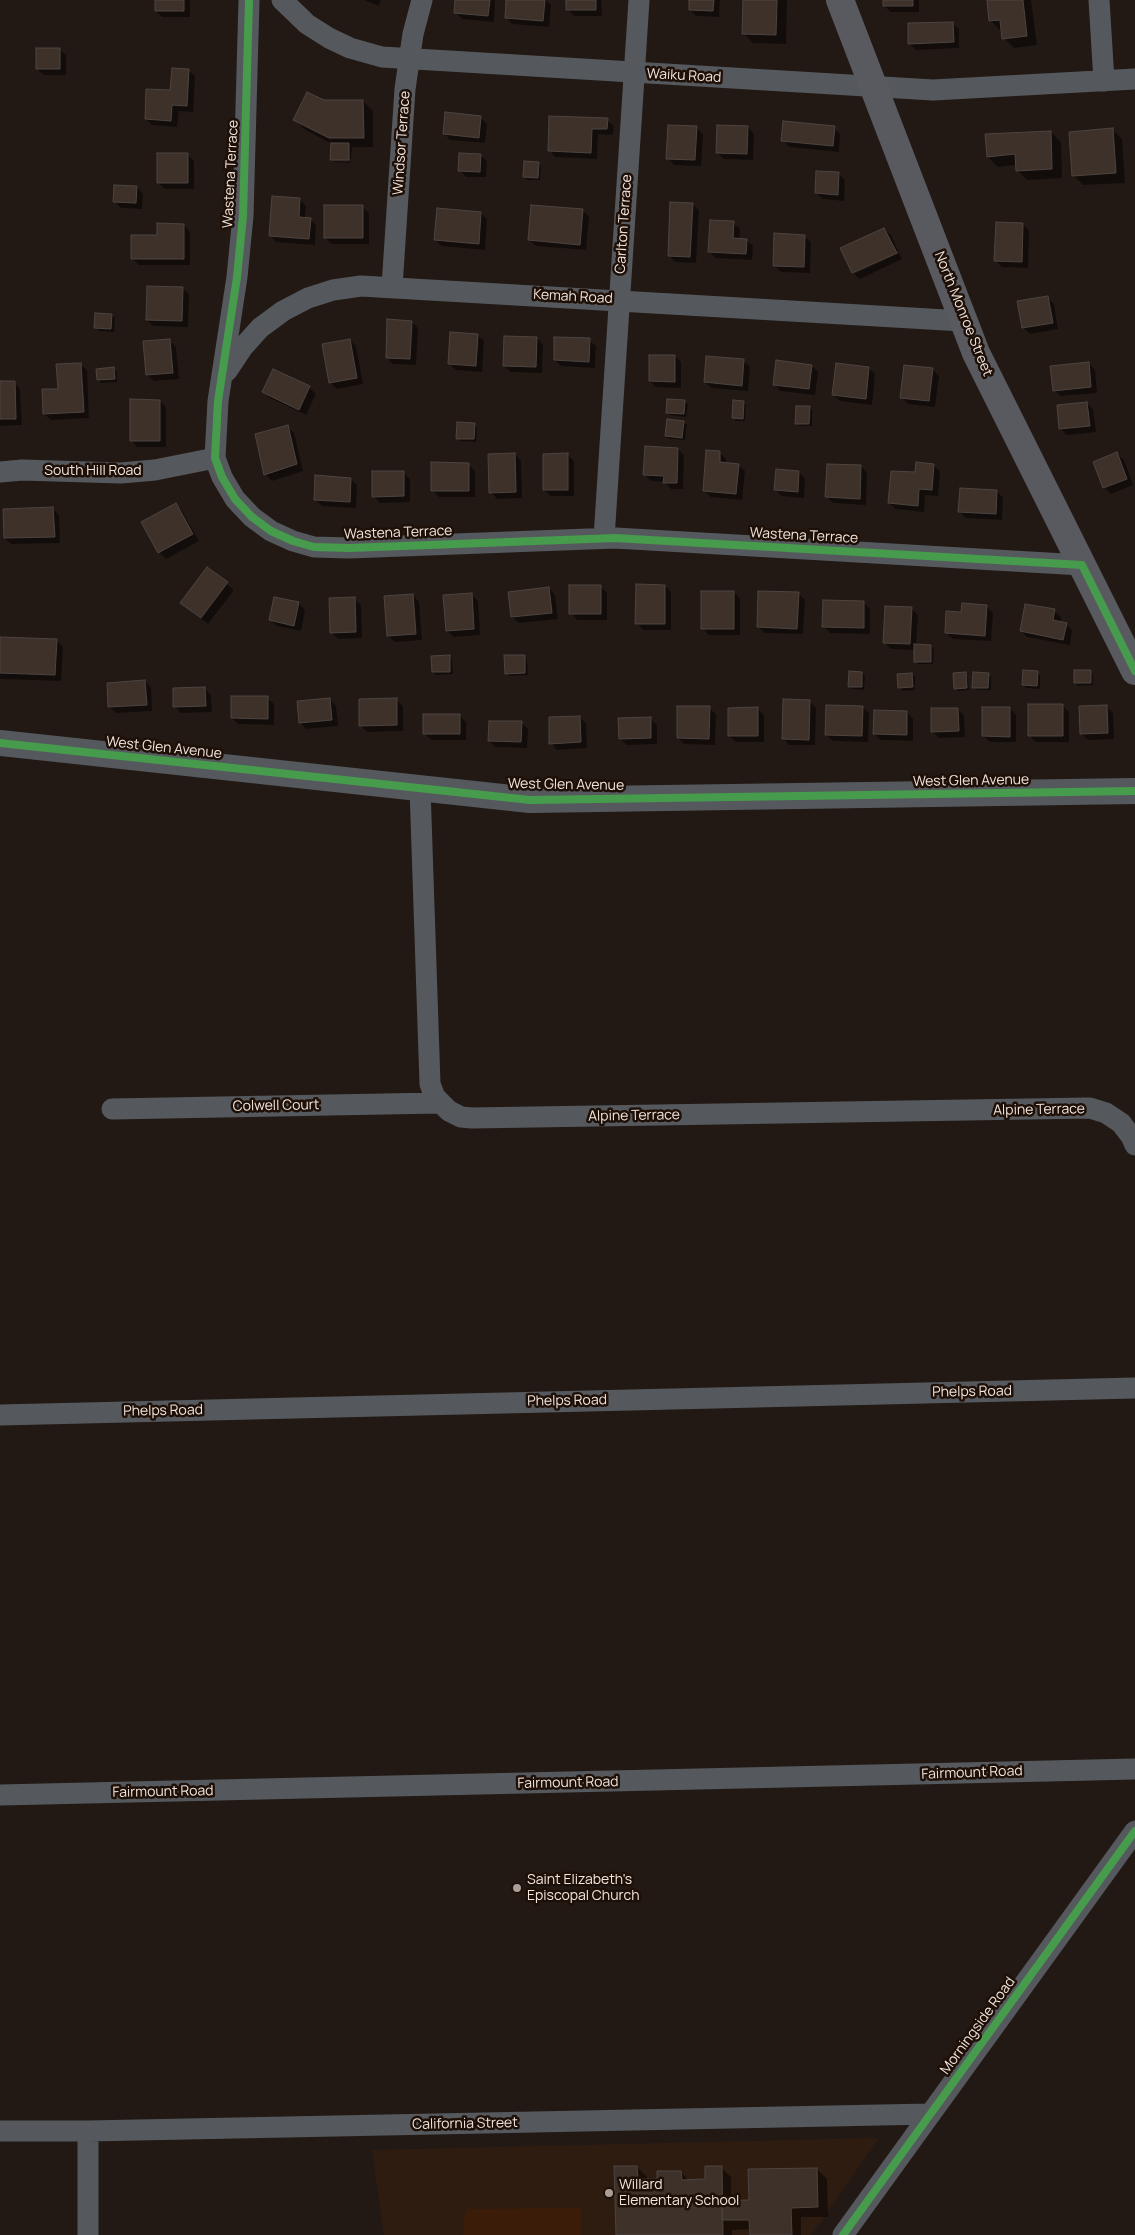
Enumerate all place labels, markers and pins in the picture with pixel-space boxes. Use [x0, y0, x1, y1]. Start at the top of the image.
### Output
place label: Saint Elizabeth's Episcopal Church [527, 1872, 639, 1904]
marker: Saint Elizabeth's Episcopal Church [511, 1882, 523, 1894]
place label: Willard Elementary School [619, 2177, 739, 2210]
marker: Willard Elementary School [603, 2187, 615, 2199]

